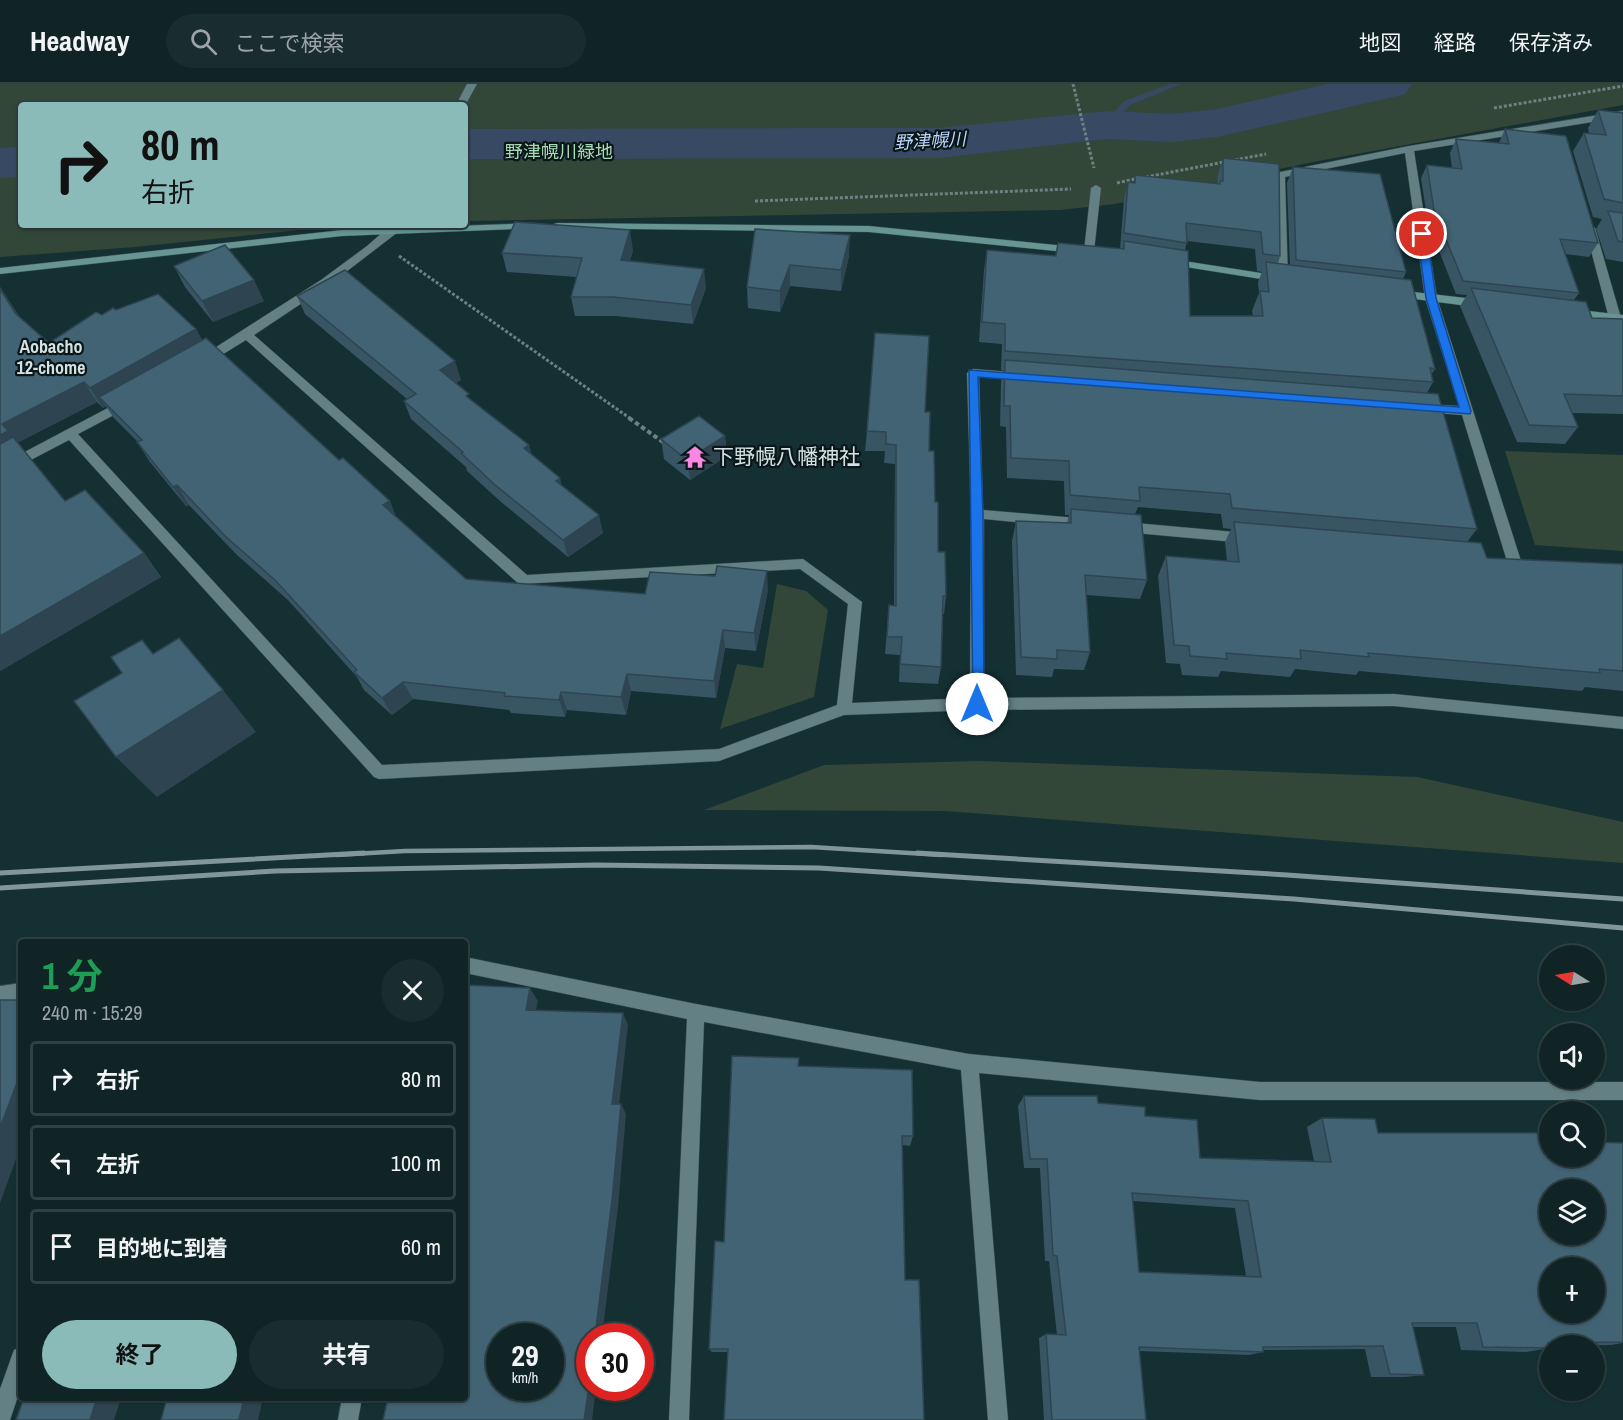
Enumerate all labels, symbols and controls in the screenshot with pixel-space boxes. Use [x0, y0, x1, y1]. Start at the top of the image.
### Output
search box [166, 14, 586, 68]
text: Headway [30, 22, 130, 60]
icon: search [187, 25, 220, 58]
text: ここで検索 [235, 28, 345, 58]
text: 地図 [1359, 28, 1401, 57]
text: 経路 [1434, 28, 1476, 57]
text: 保存済み [1509, 28, 1593, 57]
text: 80 m [141, 117, 220, 173]
icon: right [42, 126, 120, 204]
water label: 野津幌川 [893, 126, 969, 155]
park label: 野津幌川緑地 [505, 139, 613, 164]
text: 右折 [141, 174, 195, 210]
pin [1396, 208, 1447, 259]
icon: arrive [1405, 217, 1438, 250]
district label: Aobacho 12-chome [17, 334, 85, 380]
place label: 下野幌八幡神社 [713, 442, 860, 471]
temple icon: 下野幌八幡神社 [682, 444, 708, 470]
position arrow [945, 672, 1009, 736]
north arrow [1539, 945, 1605, 1011]
map controls [1539, 945, 1605, 1401]
text: 1 分 [42, 952, 103, 1000]
button: close [381, 959, 444, 1022]
text: 240 m · 15:29 [42, 999, 142, 1026]
button: sound [1539, 1023, 1605, 1089]
icon: right [45, 1062, 78, 1095]
text: 80 m [401, 1064, 441, 1094]
text: 右折 [96, 1065, 140, 1095]
button: search [1539, 1101, 1605, 1167]
icon: left [45, 1146, 78, 1179]
text: 100 m [391, 1148, 441, 1178]
text: 左折 [96, 1149, 140, 1179]
button: layers [1539, 1179, 1605, 1245]
icon: arrive [45, 1230, 78, 1263]
text: 60 m [401, 1232, 441, 1262]
text: 目的地に到着 [96, 1233, 228, 1263]
button: + [1539, 1257, 1605, 1323]
button: 終了 [42, 1320, 237, 1389]
button: 共有 [249, 1320, 444, 1389]
speed limit sign: 30 [576, 1323, 654, 1401]
text: 29 [511, 1335, 539, 1375]
button: − [1539, 1335, 1605, 1401]
text: km/h [512, 1367, 538, 1388]

